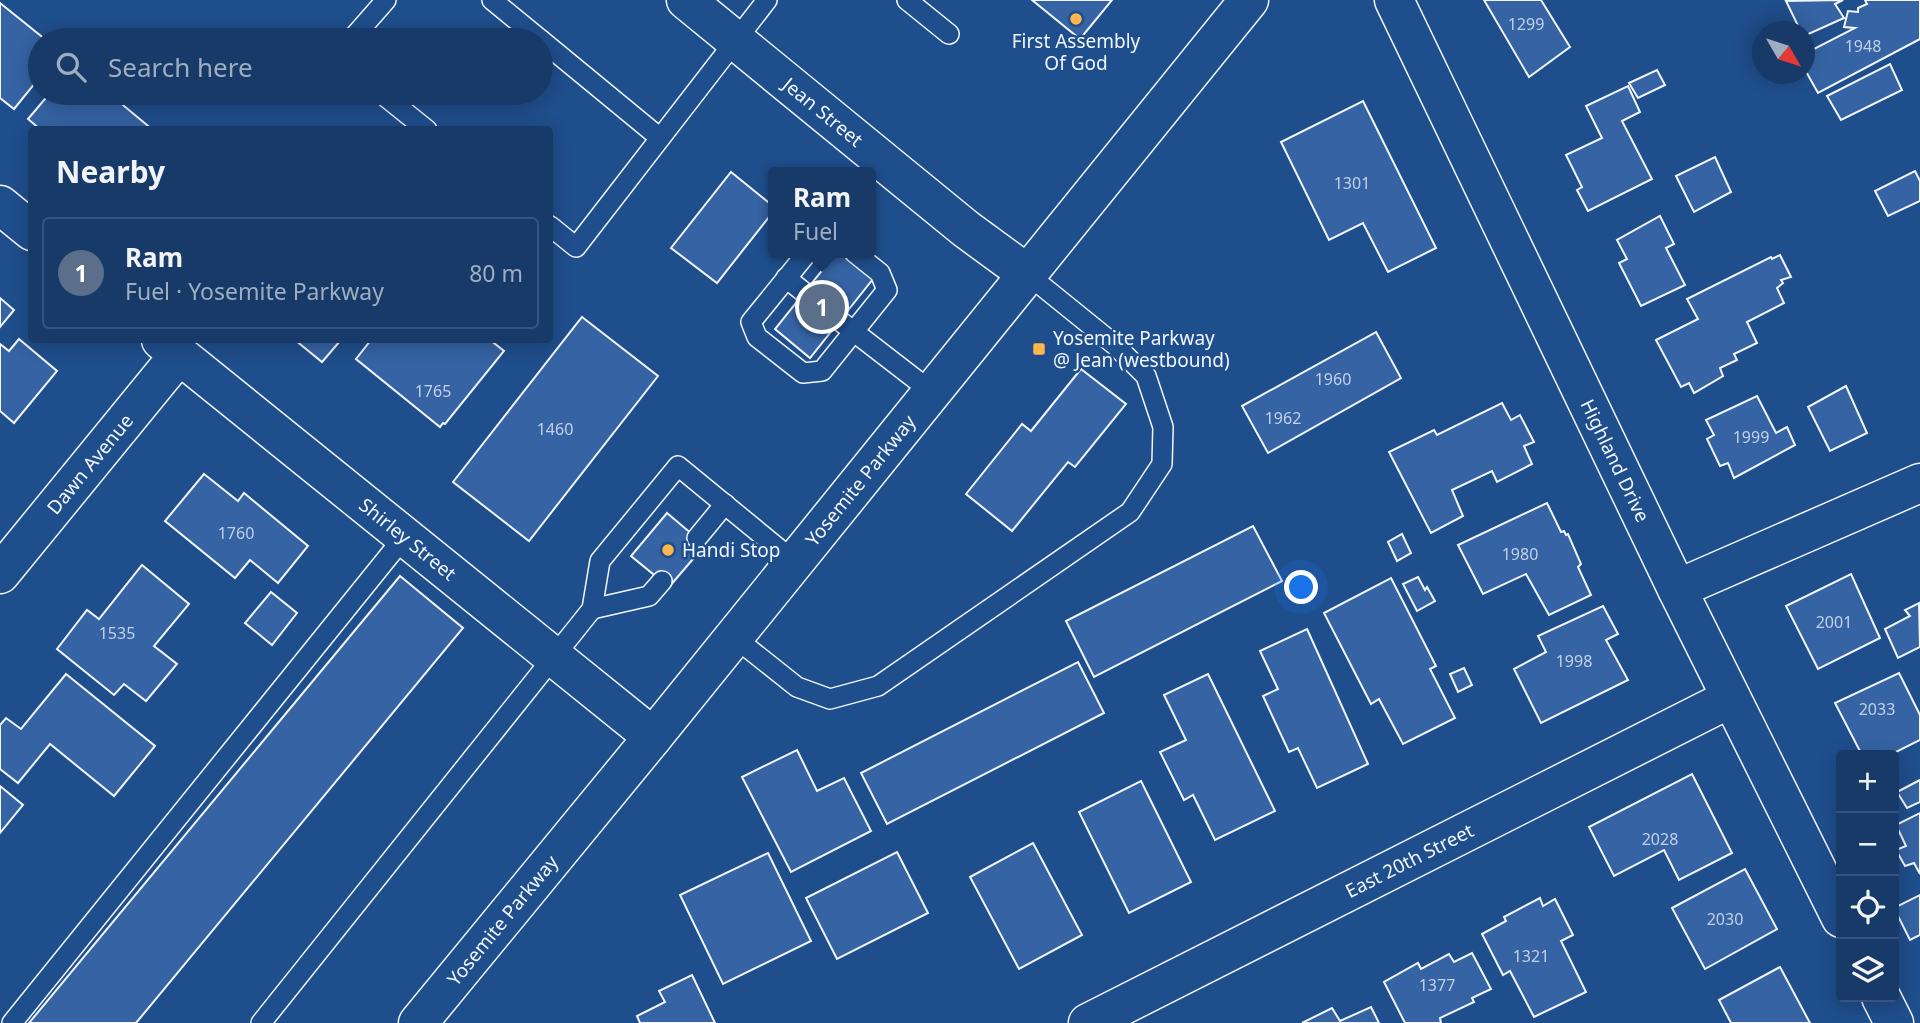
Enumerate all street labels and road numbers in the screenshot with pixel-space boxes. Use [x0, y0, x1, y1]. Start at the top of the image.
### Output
street label: Jean Street [776, 70, 869, 153]
street label: Highland Drive [1575, 395, 1656, 526]
street label: Dawn Avenue [41, 408, 139, 520]
street label: Yosemite Parkway [799, 409, 922, 552]
street label: Shirley Street [354, 492, 462, 586]
street label: East 20th Street [1341, 817, 1478, 904]
street label: Yosemite Parkway [441, 849, 564, 991]

